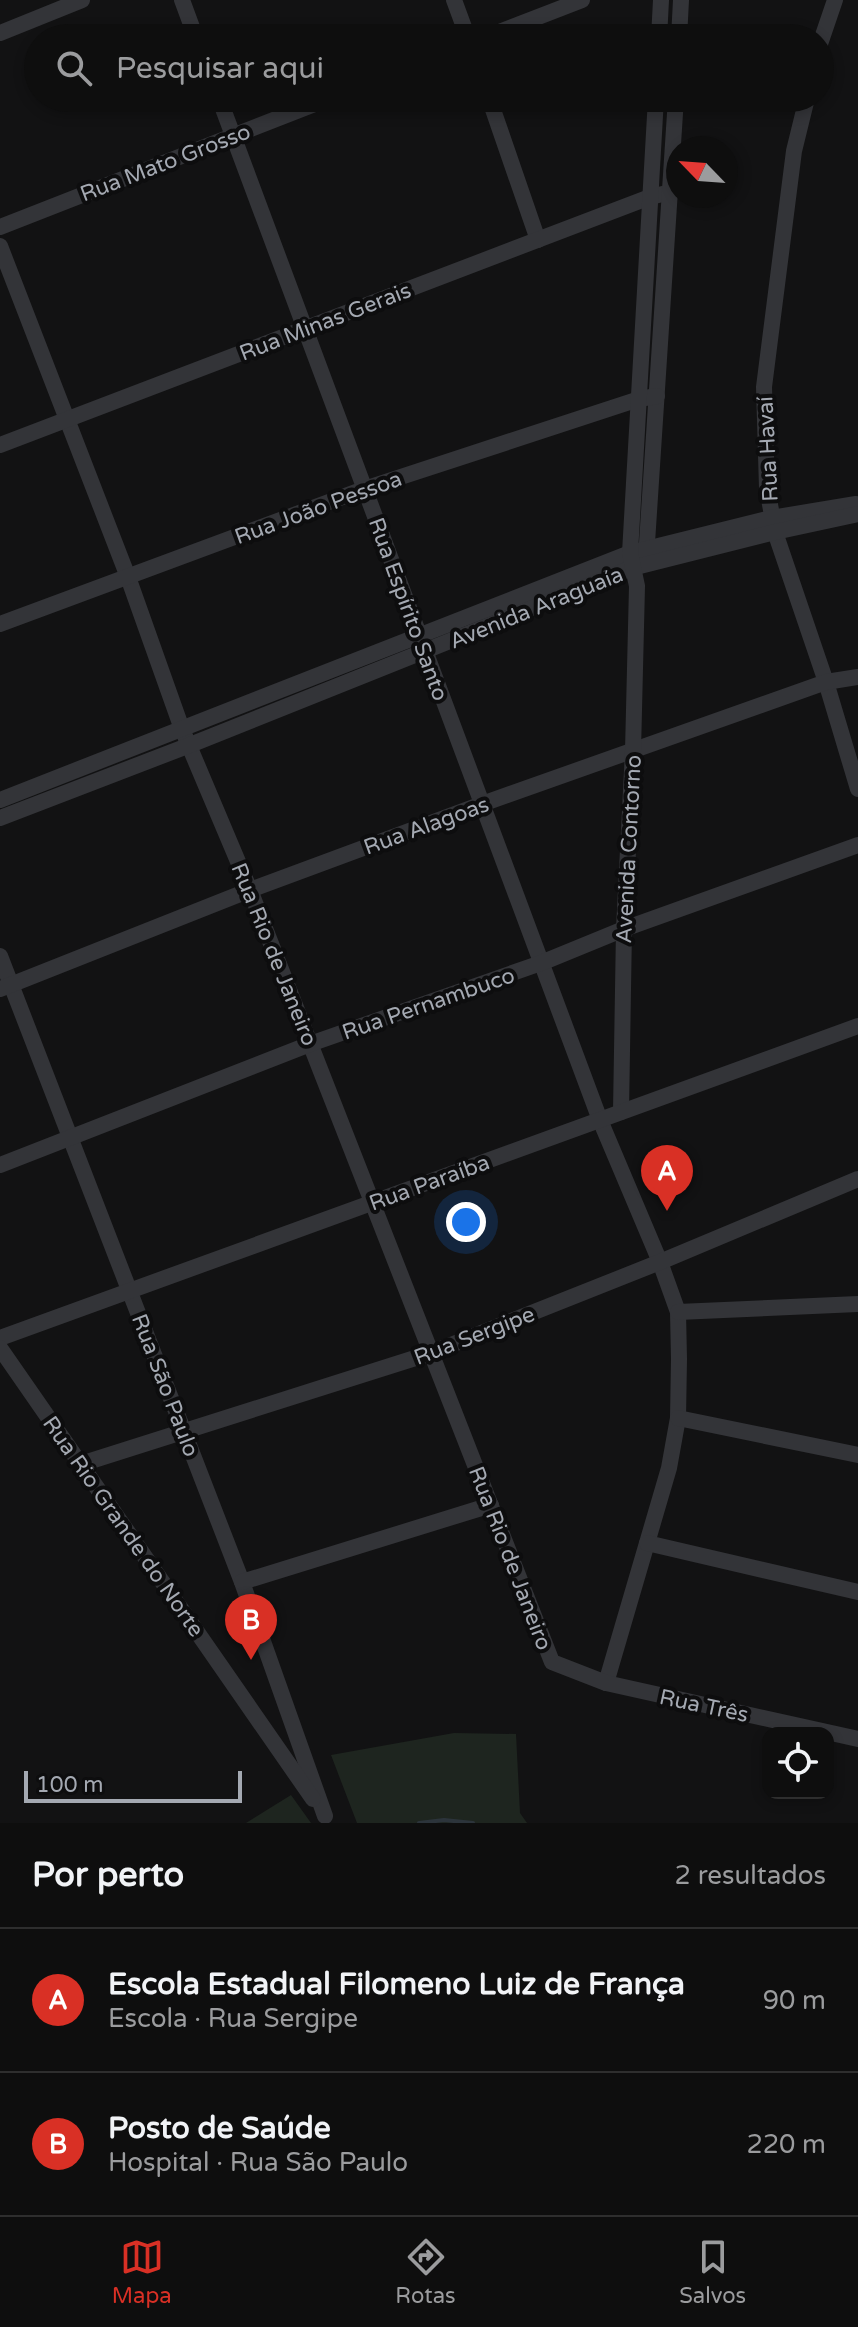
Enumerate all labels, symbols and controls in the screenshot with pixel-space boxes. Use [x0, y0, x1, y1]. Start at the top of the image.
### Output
search box [24, 24, 834, 112]
icon: search [52, 46, 96, 90]
text: Pesquisar aqui [116, 50, 324, 87]
street label: Rua Mato Grosso [76, 118, 254, 207]
north arrow [666, 136, 738, 208]
street label: Rua Minas Gerais [236, 277, 415, 367]
street label: Rua Havaí [752, 396, 784, 502]
street label: Rua João Pessoa [231, 466, 405, 550]
street label: Rua Espírito Santo [363, 514, 453, 704]
street label: Avenida Araguaía [446, 561, 627, 655]
street label: Avenida Contorno [611, 754, 647, 944]
street label: Rua Alagoas [360, 791, 493, 861]
street label: Rua Rio de Janeiro [226, 859, 323, 1050]
street label: Rua Pernambuco [339, 962, 518, 1046]
pin: A [641, 1145, 693, 1211]
street label: Rua Paraíba [366, 1149, 493, 1217]
your location [446, 1202, 486, 1242]
street label: Rua Sergipe [410, 1301, 538, 1371]
street label: Rua São Paulo [126, 1310, 204, 1460]
street label: Rua Rio Grande do Norte [37, 1411, 209, 1642]
street label: Rua Rio de Janeiro [463, 1463, 557, 1654]
pin: B [225, 1594, 277, 1660]
street label: Rua Três [657, 1684, 751, 1728]
map controls [762, 1727, 834, 1799]
button: locate [762, 1727, 834, 1799]
scale bar [24, 1767, 242, 1803]
text: 100 m [36, 1772, 103, 1798]
text: Por perto [32, 1855, 184, 1896]
text: 2 resultados [675, 1860, 826, 1891]
text: Escola Estadual Filomeno Luiz de França [108, 1966, 685, 2003]
text: A [48, 1985, 68, 2016]
text: 90 m [763, 1985, 826, 2016]
text: Escola · Rua Sergipe [108, 2003, 358, 2034]
text: Posto de Saúde [108, 2110, 331, 2147]
text: B [49, 2129, 67, 2160]
text: 220 m [746, 2129, 826, 2160]
text: Hospital · Rua São Paulo [108, 2147, 408, 2178]
tab: Mapa [112, 2235, 172, 2309]
tab: Rotas [395, 2235, 456, 2309]
tab: Salvos [679, 2235, 746, 2309]

